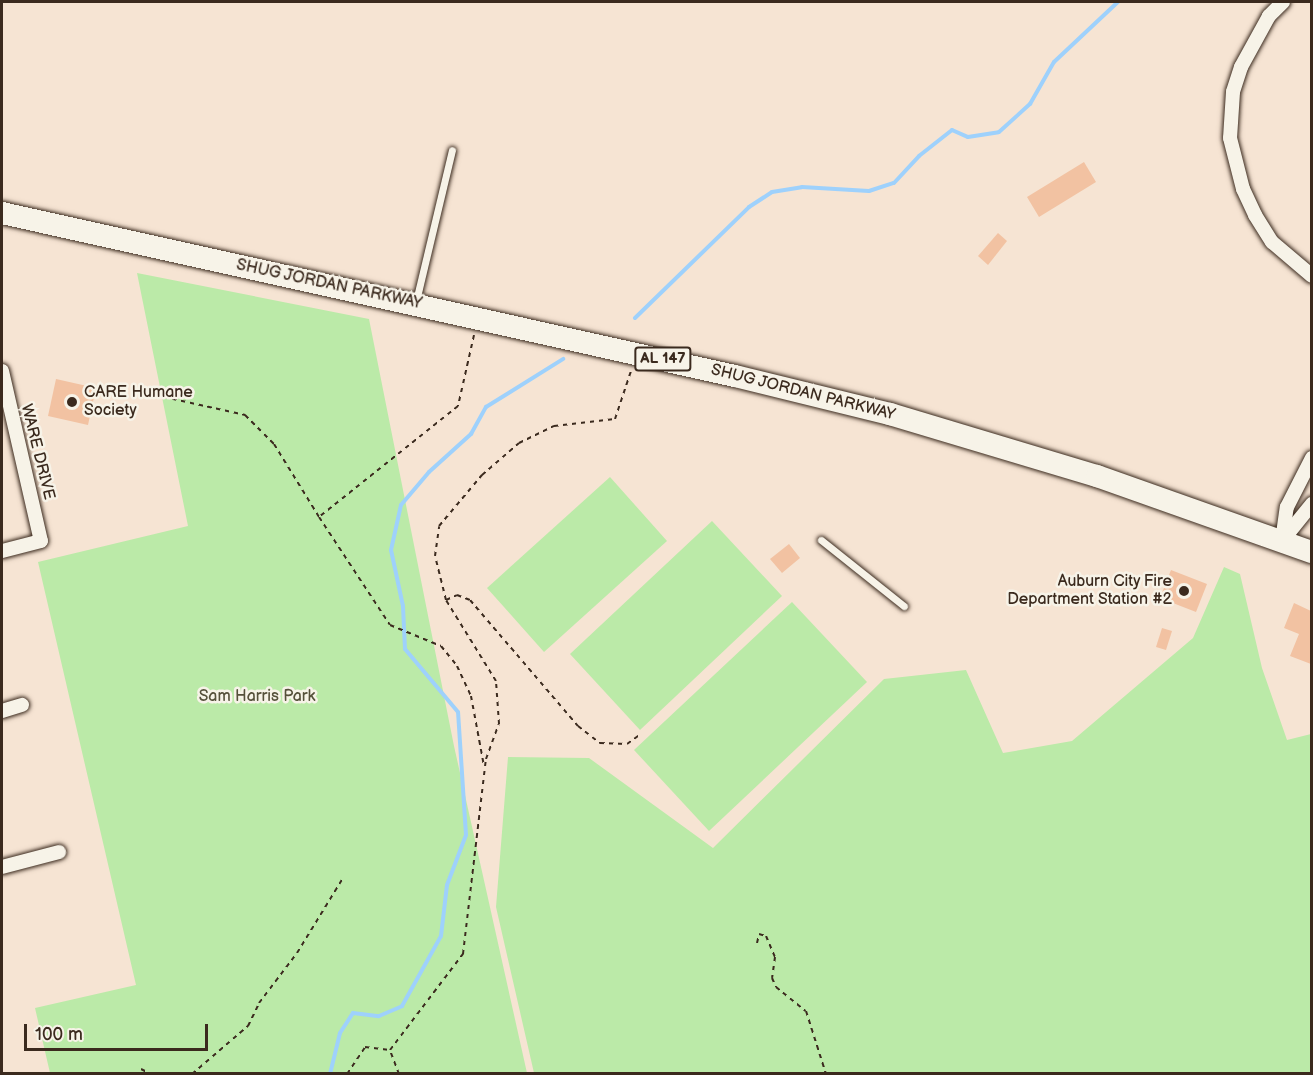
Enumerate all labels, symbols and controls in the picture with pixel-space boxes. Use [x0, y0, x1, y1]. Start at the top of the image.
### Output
street label: SHUG JORDAN PARKWAY [234, 256, 424, 314]
road number: AL 147 [633, 347, 693, 371]
street label: SHUG JORDAN PARKWAY [708, 361, 898, 425]
place label: CARE Humane Society [84, 383, 193, 421]
marker: CARE Humane Society [65, 395, 79, 409]
street label: WARE DRIVE [16, 402, 58, 502]
place label: Auburn City Fire Department Station #2 [1007, 572, 1172, 610]
marker: Auburn City Fire Department Station #2 [1177, 584, 1191, 598]
park label: Sam Harris Park [199, 687, 315, 707]
scale bar [27, 1012, 212, 1050]
text: 100 m [35, 1024, 83, 1045]

